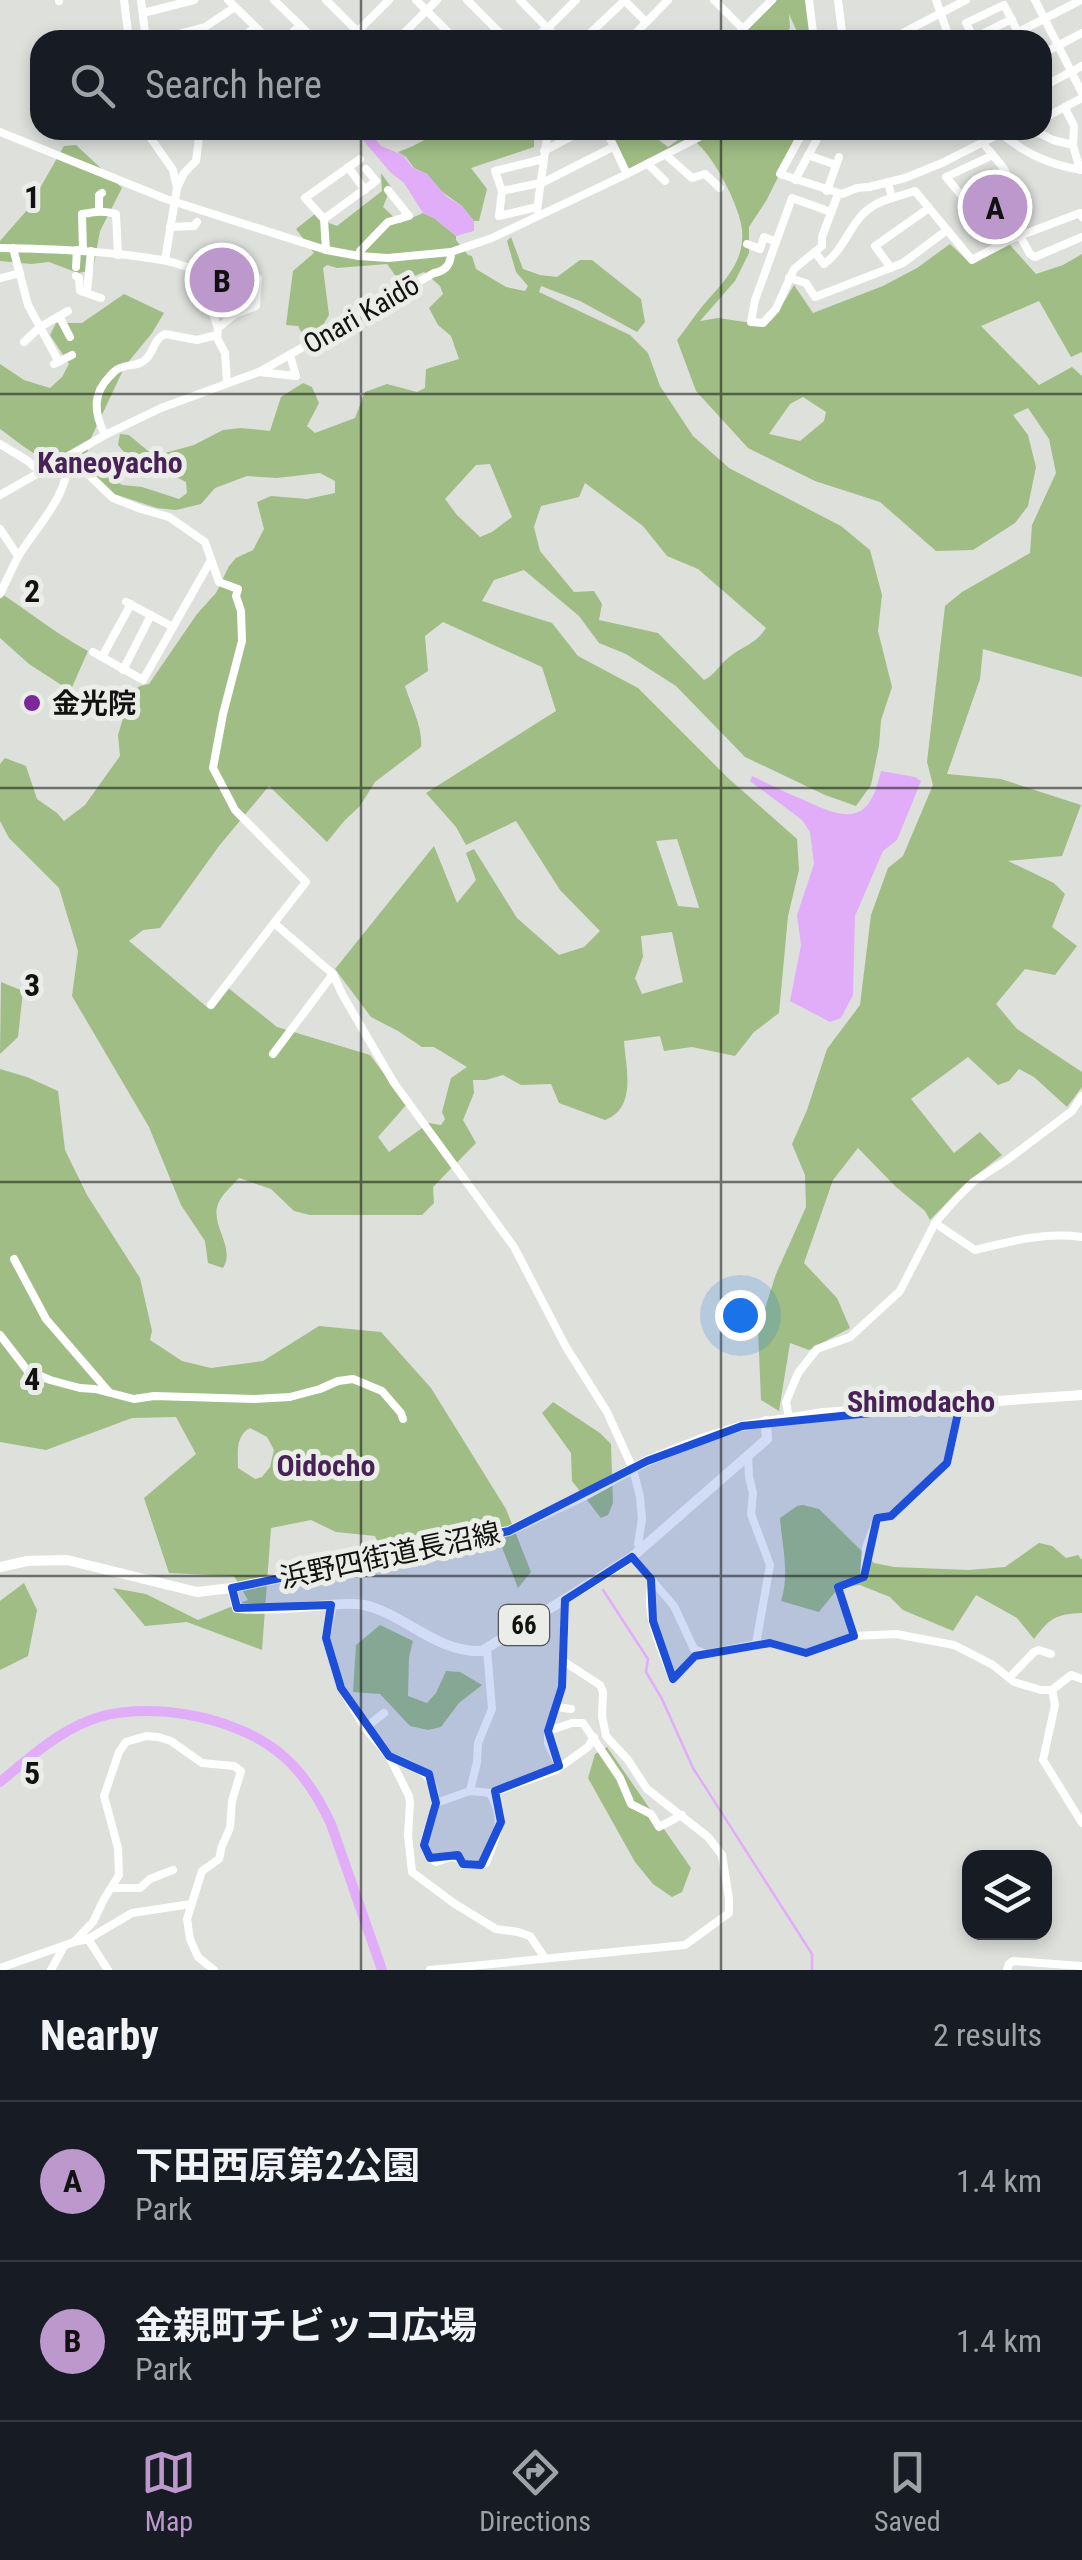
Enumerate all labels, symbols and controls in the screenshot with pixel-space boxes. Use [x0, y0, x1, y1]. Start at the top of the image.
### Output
search box [30, 30, 1052, 140]
icon: search [65, 58, 120, 113]
text: Search here [145, 63, 322, 107]
pin: A [962, 170, 1028, 244]
text: 1 [24, 178, 40, 216]
pin: B [190, 242, 254, 318]
street label: Onari Kaidō [297, 268, 425, 361]
district label: Kaneoyacho [37, 445, 183, 480]
text: 2 [24, 572, 40, 610]
place label: 金光院 [52, 687, 136, 720]
marker: 金光院 [21, 692, 43, 714]
text: 3 [24, 966, 40, 1004]
your location [715, 1290, 766, 1341]
text: 4 [24, 1360, 40, 1398]
district label: Shimodacho [847, 1384, 995, 1419]
district label: Oidocho [277, 1448, 375, 1483]
street label: 浜野四街道長沼線 [277, 1516, 503, 1595]
road number: 66 [499, 1605, 549, 1645]
text: 5 [24, 1754, 40, 1792]
map controls [962, 1850, 1052, 1940]
button: layers [962, 1850, 1052, 1940]
text: Nearby [40, 2011, 159, 2060]
text: 2 results [933, 2016, 1042, 2054]
text: 下田西原第2公園 [135, 2144, 420, 2188]
text: A [63, 2162, 82, 2200]
text: 1.4 km [956, 2162, 1042, 2200]
text: Park [135, 2190, 192, 2228]
text: 金親町チビッコ広場 [135, 2304, 477, 2348]
text: B [64, 2322, 81, 2360]
text: 1.4 km [956, 2322, 1042, 2360]
text: Park [135, 2350, 192, 2388]
tab: Map [141, 2445, 196, 2538]
tab: Directions [479, 2445, 591, 2538]
tab: Saved [874, 2445, 941, 2538]

